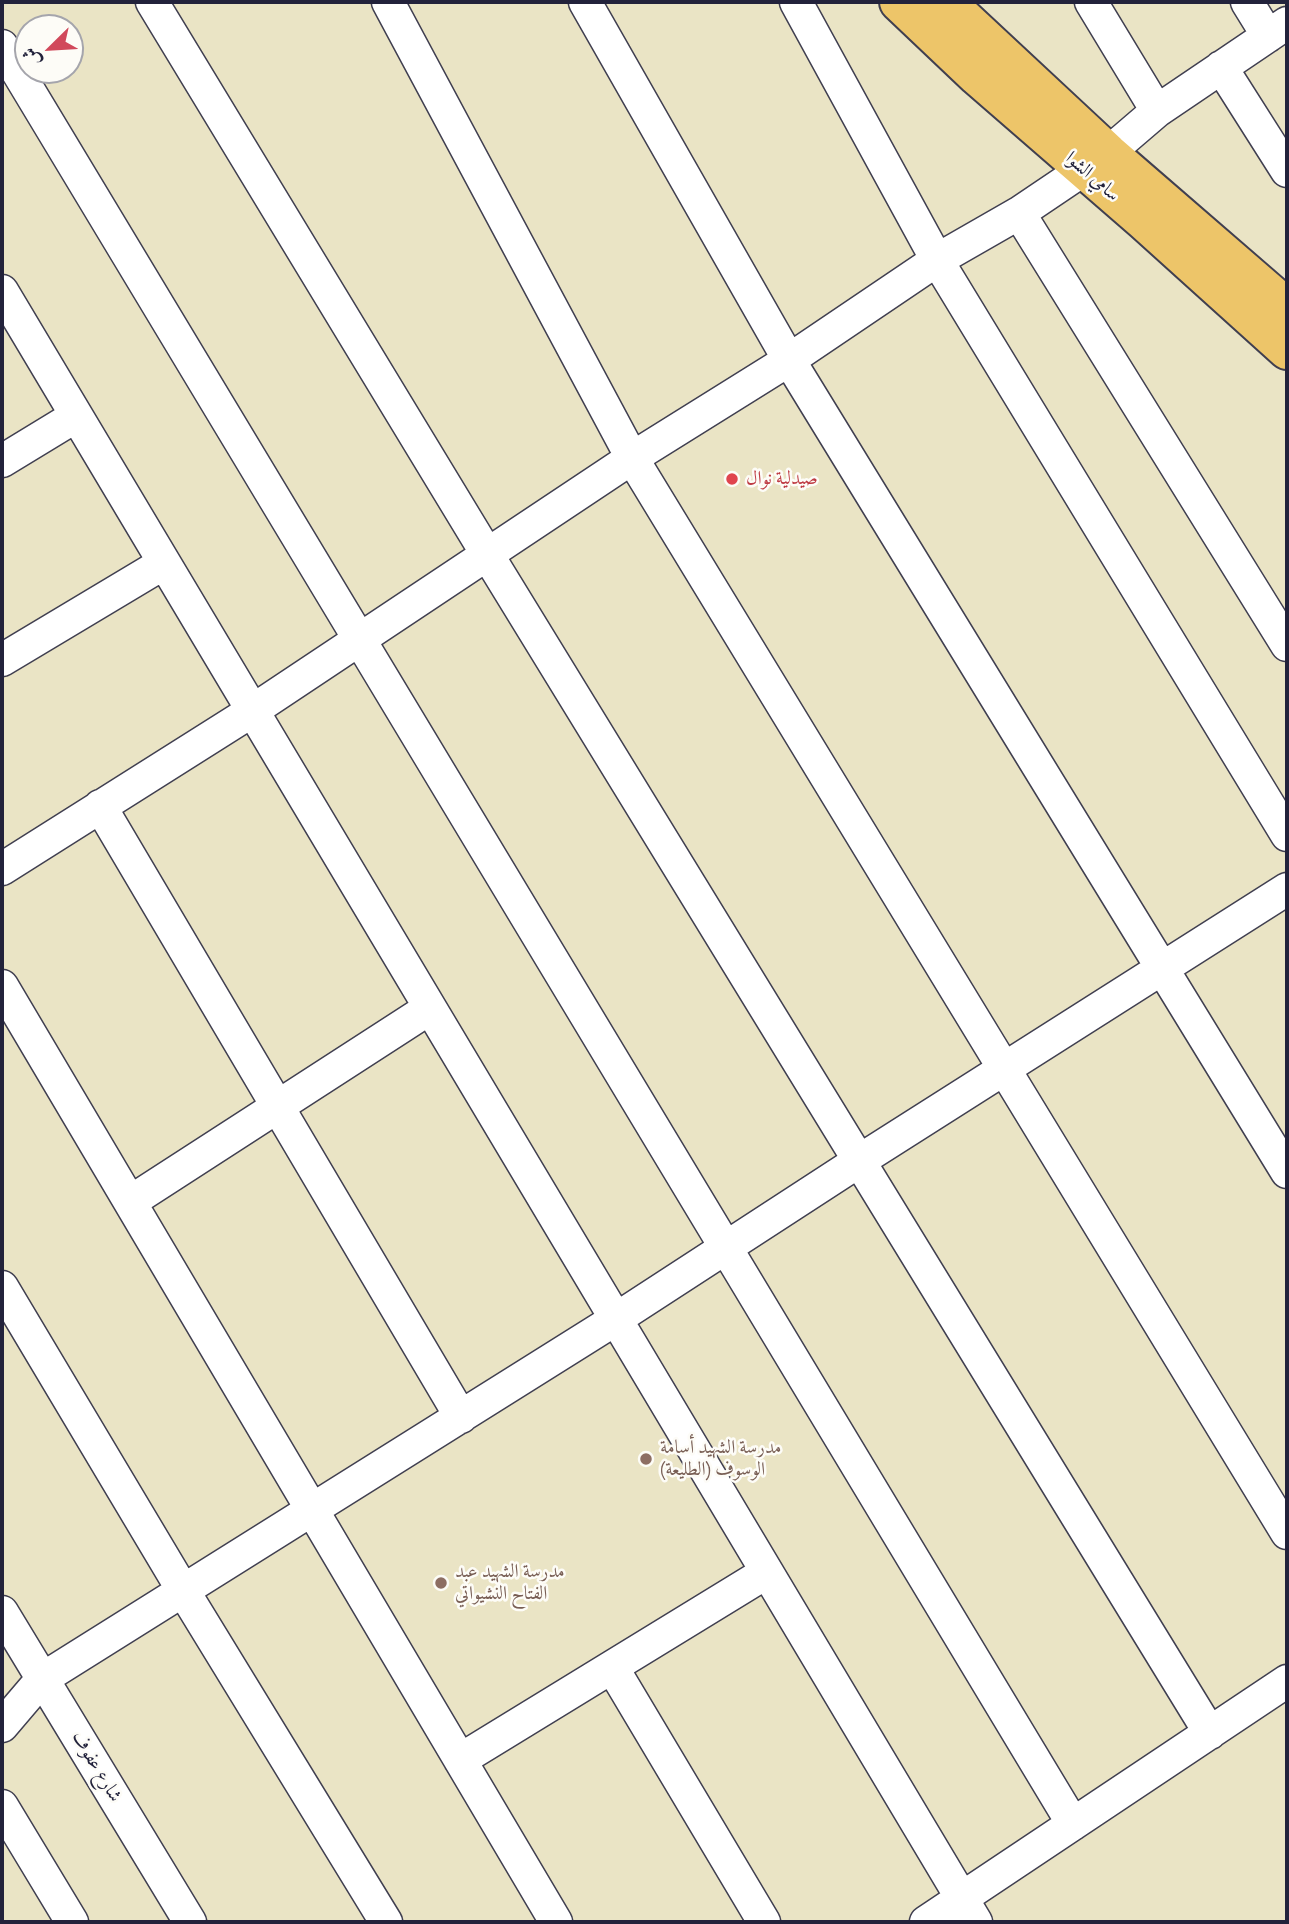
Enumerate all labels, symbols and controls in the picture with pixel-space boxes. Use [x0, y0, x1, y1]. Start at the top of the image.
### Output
north arrow [14, 14, 84, 84]
text: ش [17, 44, 46, 70]
street label: سامي الشوا [1060, 147, 1124, 207]
place label: صيدلية نوال [746, 468, 818, 490]
marker: صيدلية نوال [724, 471, 740, 487]
place label: مدرسة الشهيد أسامة الوسوف (الطليعة) [660, 1437, 781, 1481]
marker: مدرسة الشهيد أسامة الوسوف (الطليعة) [638, 1451, 654, 1467]
place label: مدرسة الشهيد عبد الفتاح النشيواتي [455, 1561, 565, 1605]
marker: مدرسة الشهيد عبد الفتاح النشيواتي [433, 1575, 449, 1591]
street label: شارع عفوف [66, 1727, 126, 1807]

